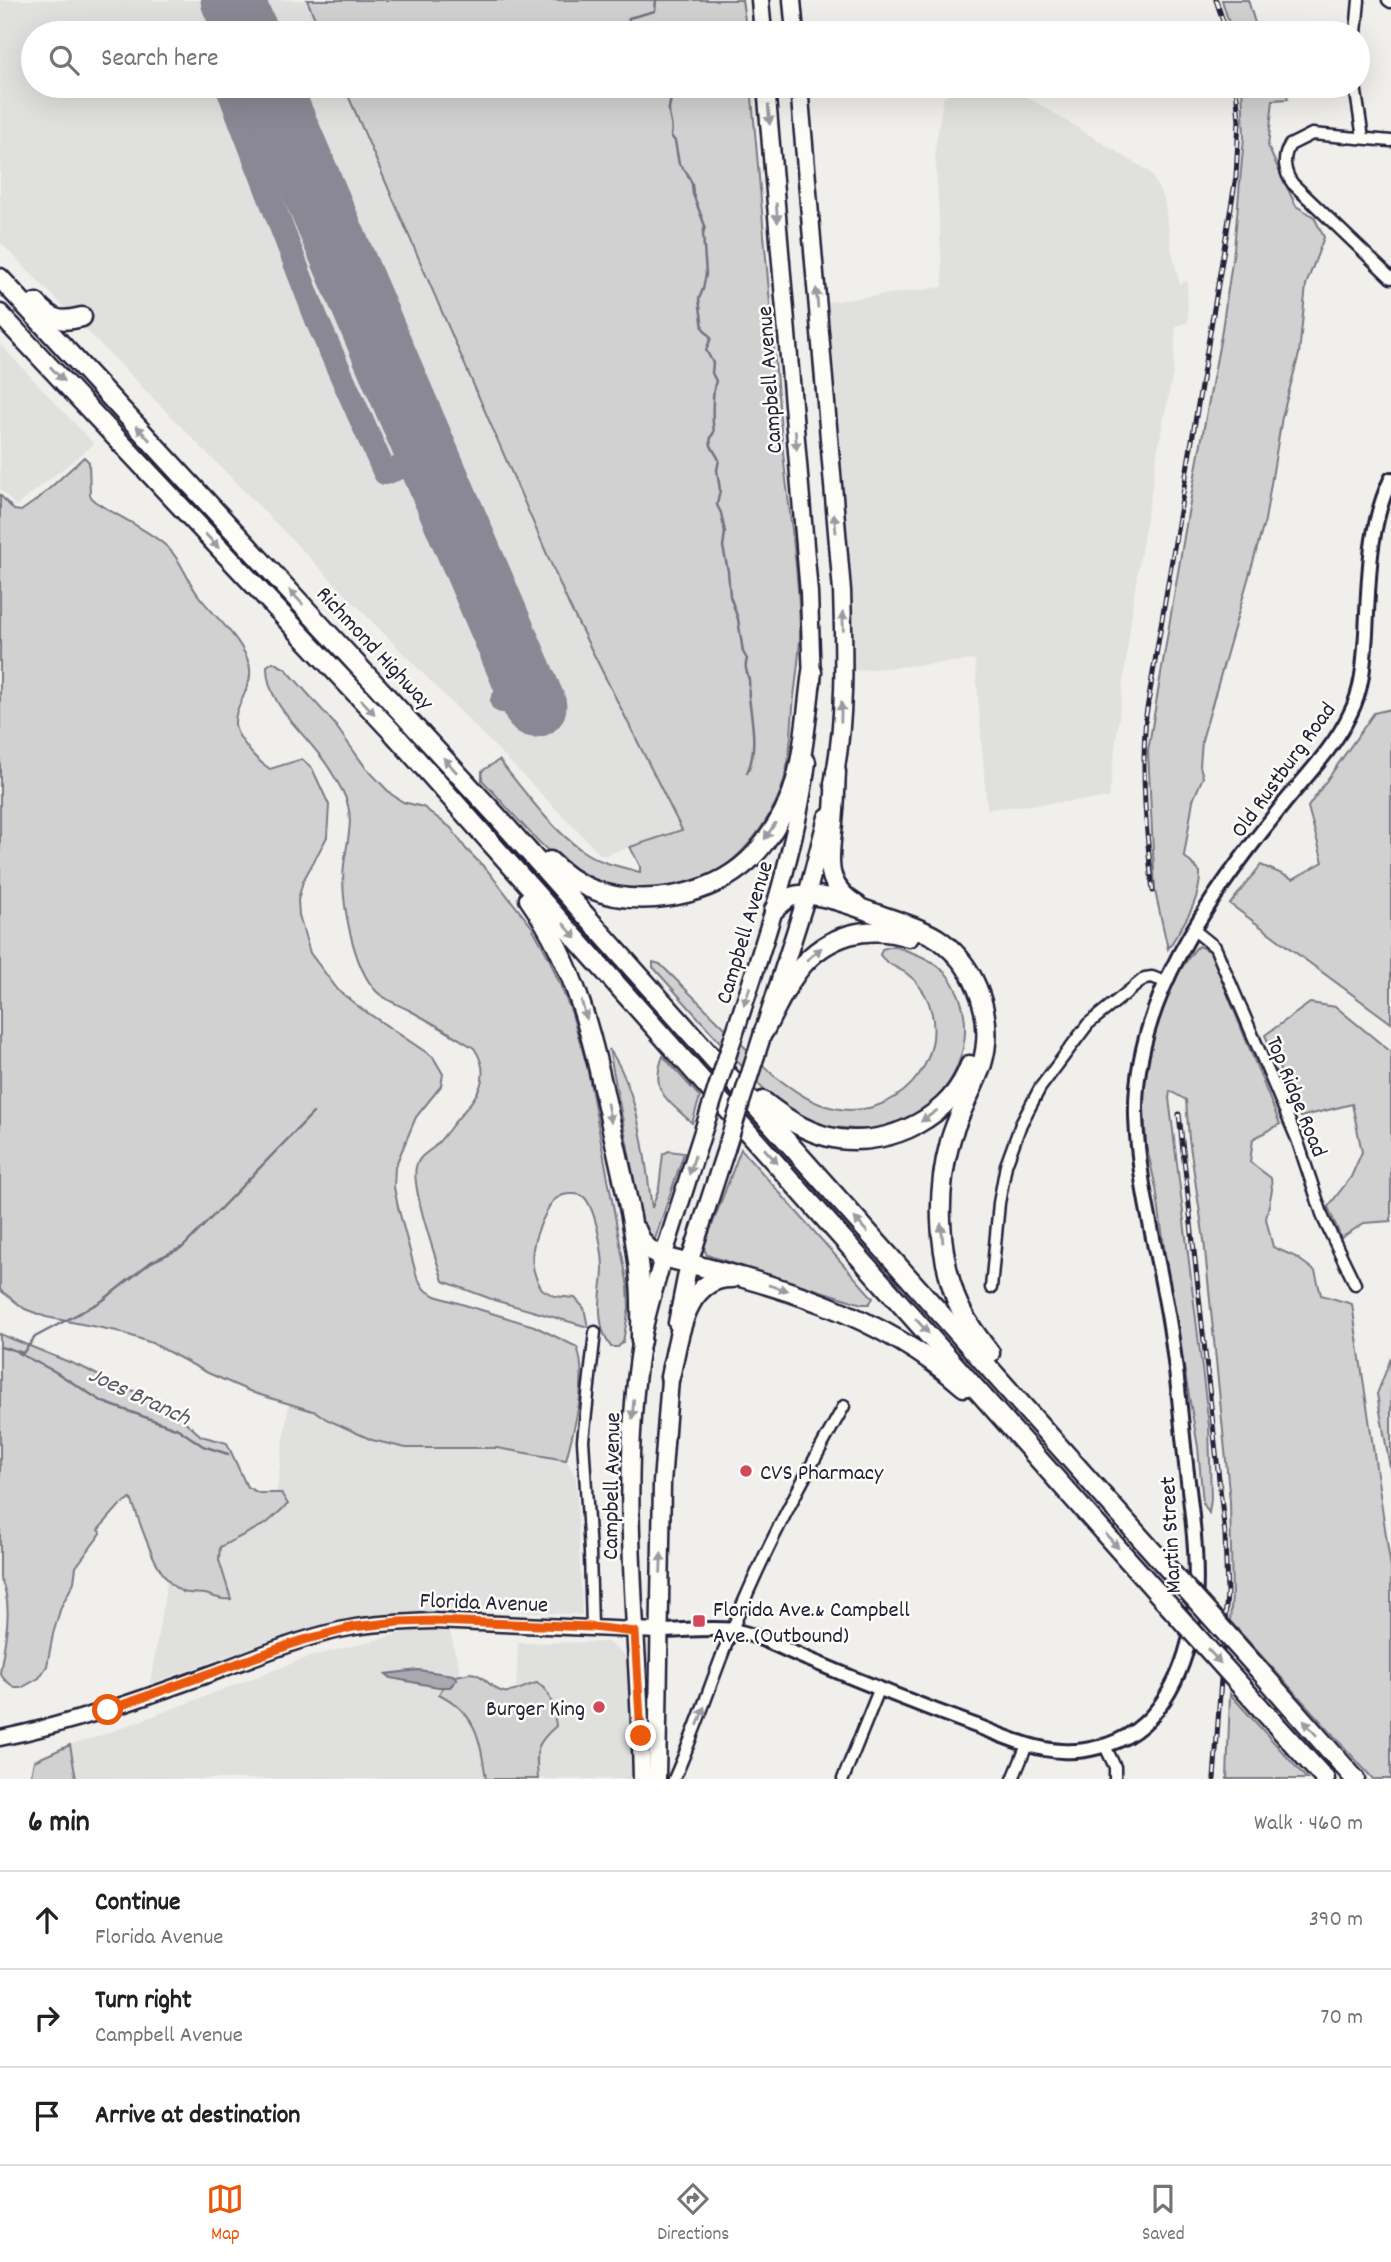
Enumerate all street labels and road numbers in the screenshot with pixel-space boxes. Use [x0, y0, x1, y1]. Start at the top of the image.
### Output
street label: Campbell Avenue [750, 305, 793, 455]
street label: Richmond Highway [307, 580, 440, 719]
street label: Old Rustburg Road [1224, 696, 1345, 846]
street label: Campbell Avenue [709, 858, 784, 1009]
street label: Top Ridge Road [1255, 1032, 1334, 1163]
street label: Campbell Avenue [596, 1412, 631, 1560]
street label: Martin Street [1153, 1475, 1192, 1594]
street label: Florida Avenue [419, 1586, 549, 1623]

